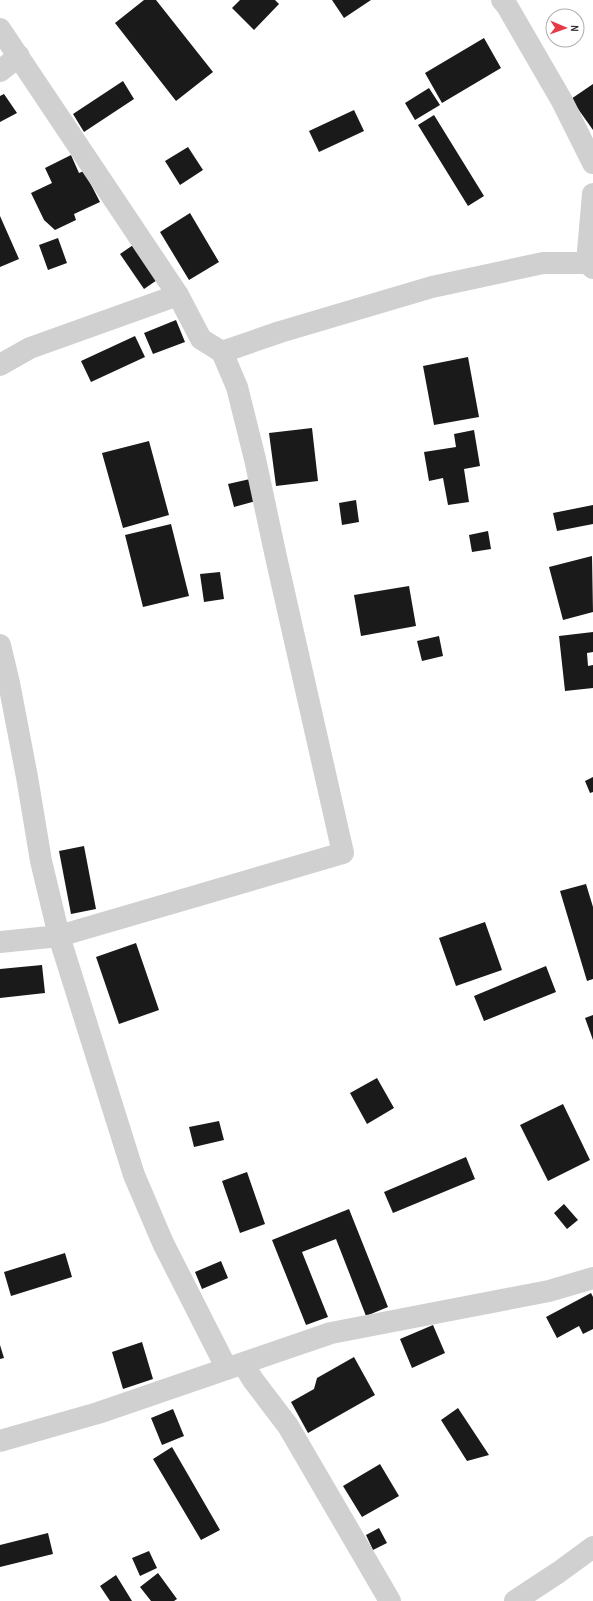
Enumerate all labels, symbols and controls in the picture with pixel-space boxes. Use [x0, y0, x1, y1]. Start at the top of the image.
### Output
north arrow [545, 8, 585, 48]
text: N [568, 25, 582, 32]

